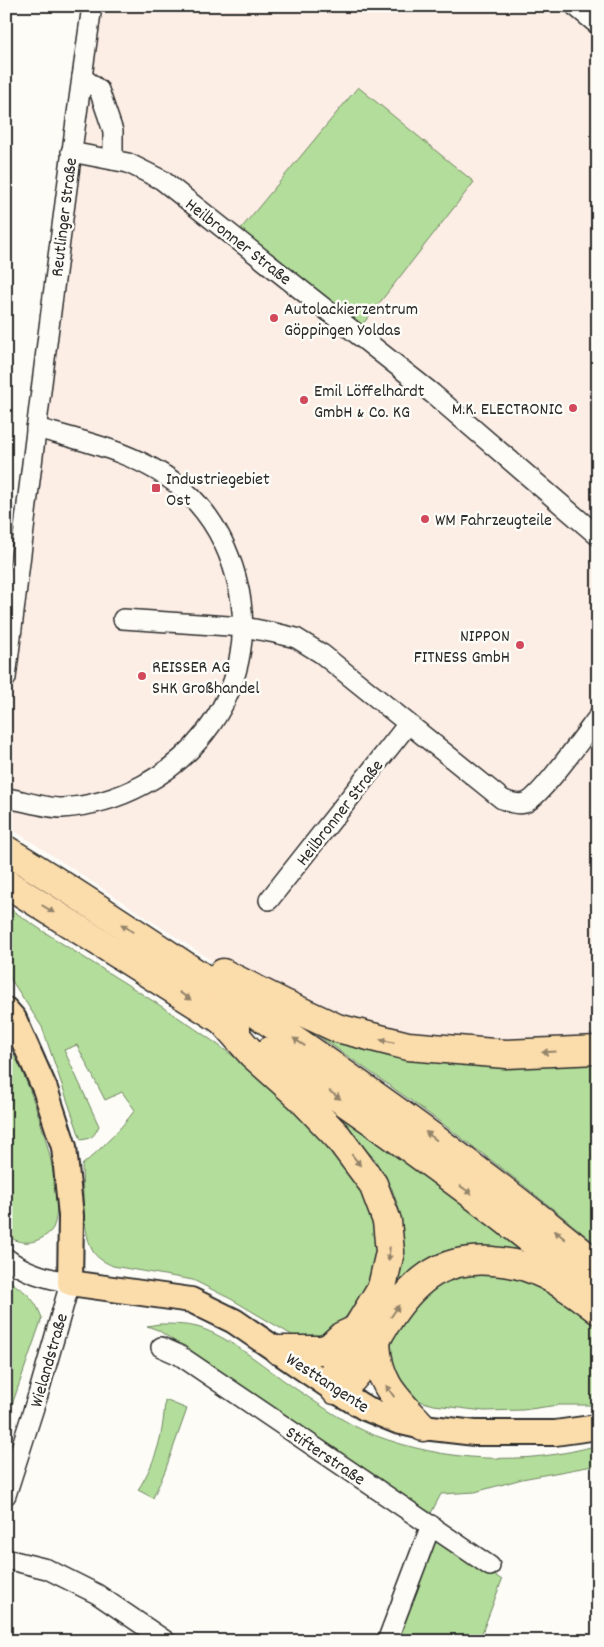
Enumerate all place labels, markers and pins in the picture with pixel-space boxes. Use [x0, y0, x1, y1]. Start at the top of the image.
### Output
place label: Autolackierzentrum Göppingen Yoldas [284, 298, 418, 344]
marker: Autolackierzentrum Göppingen Yoldas [268, 312, 280, 324]
place label: Emil Löffelhardt GmbH & Co. KG [314, 380, 425, 426]
marker: Emil Löffelhardt GmbH & Co. KG [298, 394, 310, 406]
place label: M.K. ELECTRONIC [452, 398, 563, 423]
marker: M.K. ELECTRONIC [567, 402, 579, 414]
place label: Industriegebiet Ost [166, 468, 270, 514]
marker: Industriegebiet Ost [150, 482, 162, 494]
place label: WM Fahrzeugteile [435, 509, 552, 534]
marker: WM Fahrzeugteile [419, 513, 431, 525]
place label: NIPPON FITNESS GmbH [414, 625, 510, 671]
marker: NIPPON FITNESS GmbH [514, 639, 526, 651]
place label: REISSER AG SHK Großhandel [152, 656, 260, 702]
marker: REISSER AG SHK Großhandel [136, 670, 148, 682]

